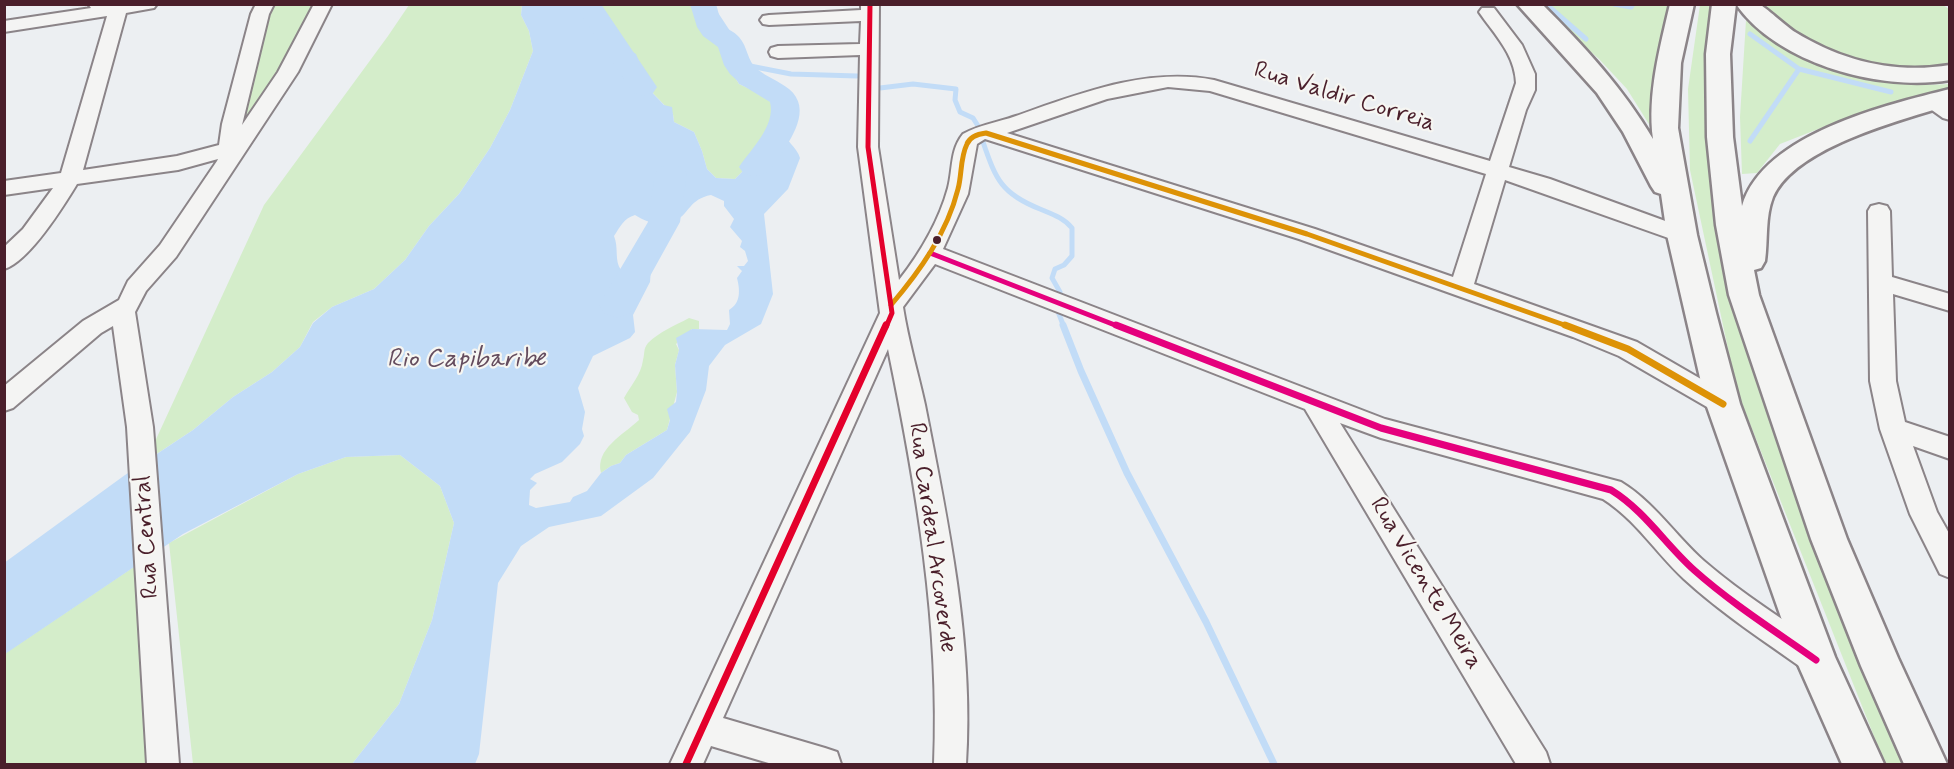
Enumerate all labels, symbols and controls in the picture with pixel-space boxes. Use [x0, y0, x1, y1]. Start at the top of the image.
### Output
street label: Rua Valdir Correia [1250, 57, 1438, 139]
unlabelled marker [931, 234, 943, 246]
water label: Rio Capibaribe [387, 345, 545, 377]
street label: Rua Cardeal Arcoverde [901, 421, 961, 655]
street label: Rua Central [129, 474, 167, 600]
street label: Rua Vicente Meira [1362, 493, 1488, 675]

